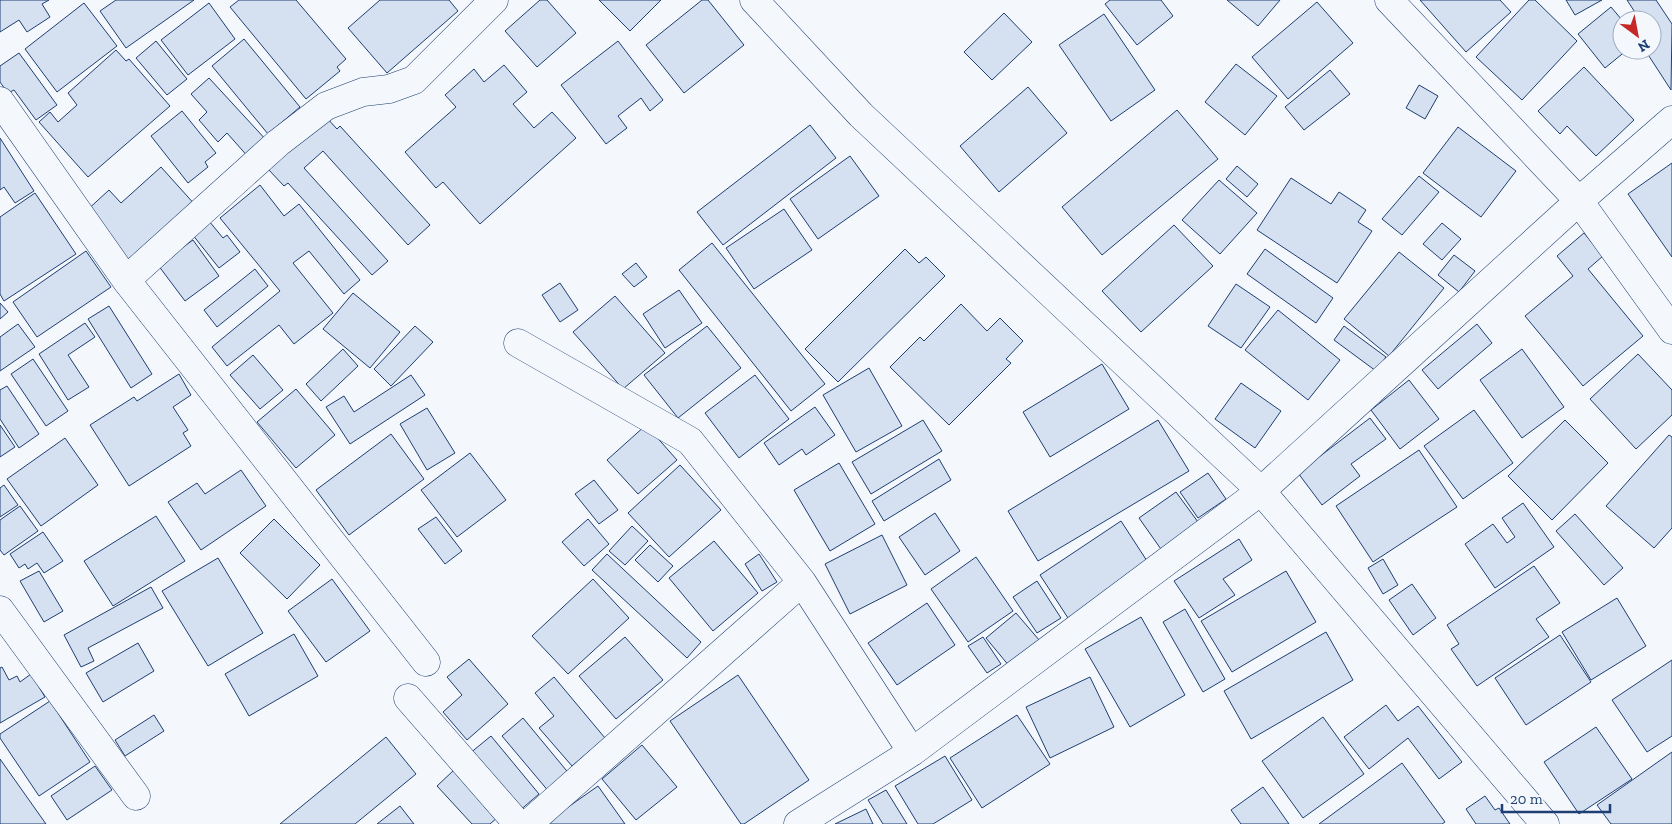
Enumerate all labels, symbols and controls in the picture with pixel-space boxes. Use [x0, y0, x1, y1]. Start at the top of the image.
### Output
north arrow [1612, 10, 1662, 60]
text: N [1634, 36, 1653, 56]
scale bar [1502, 782, 1610, 814]
text: 20 m [1510, 790, 1543, 808]

